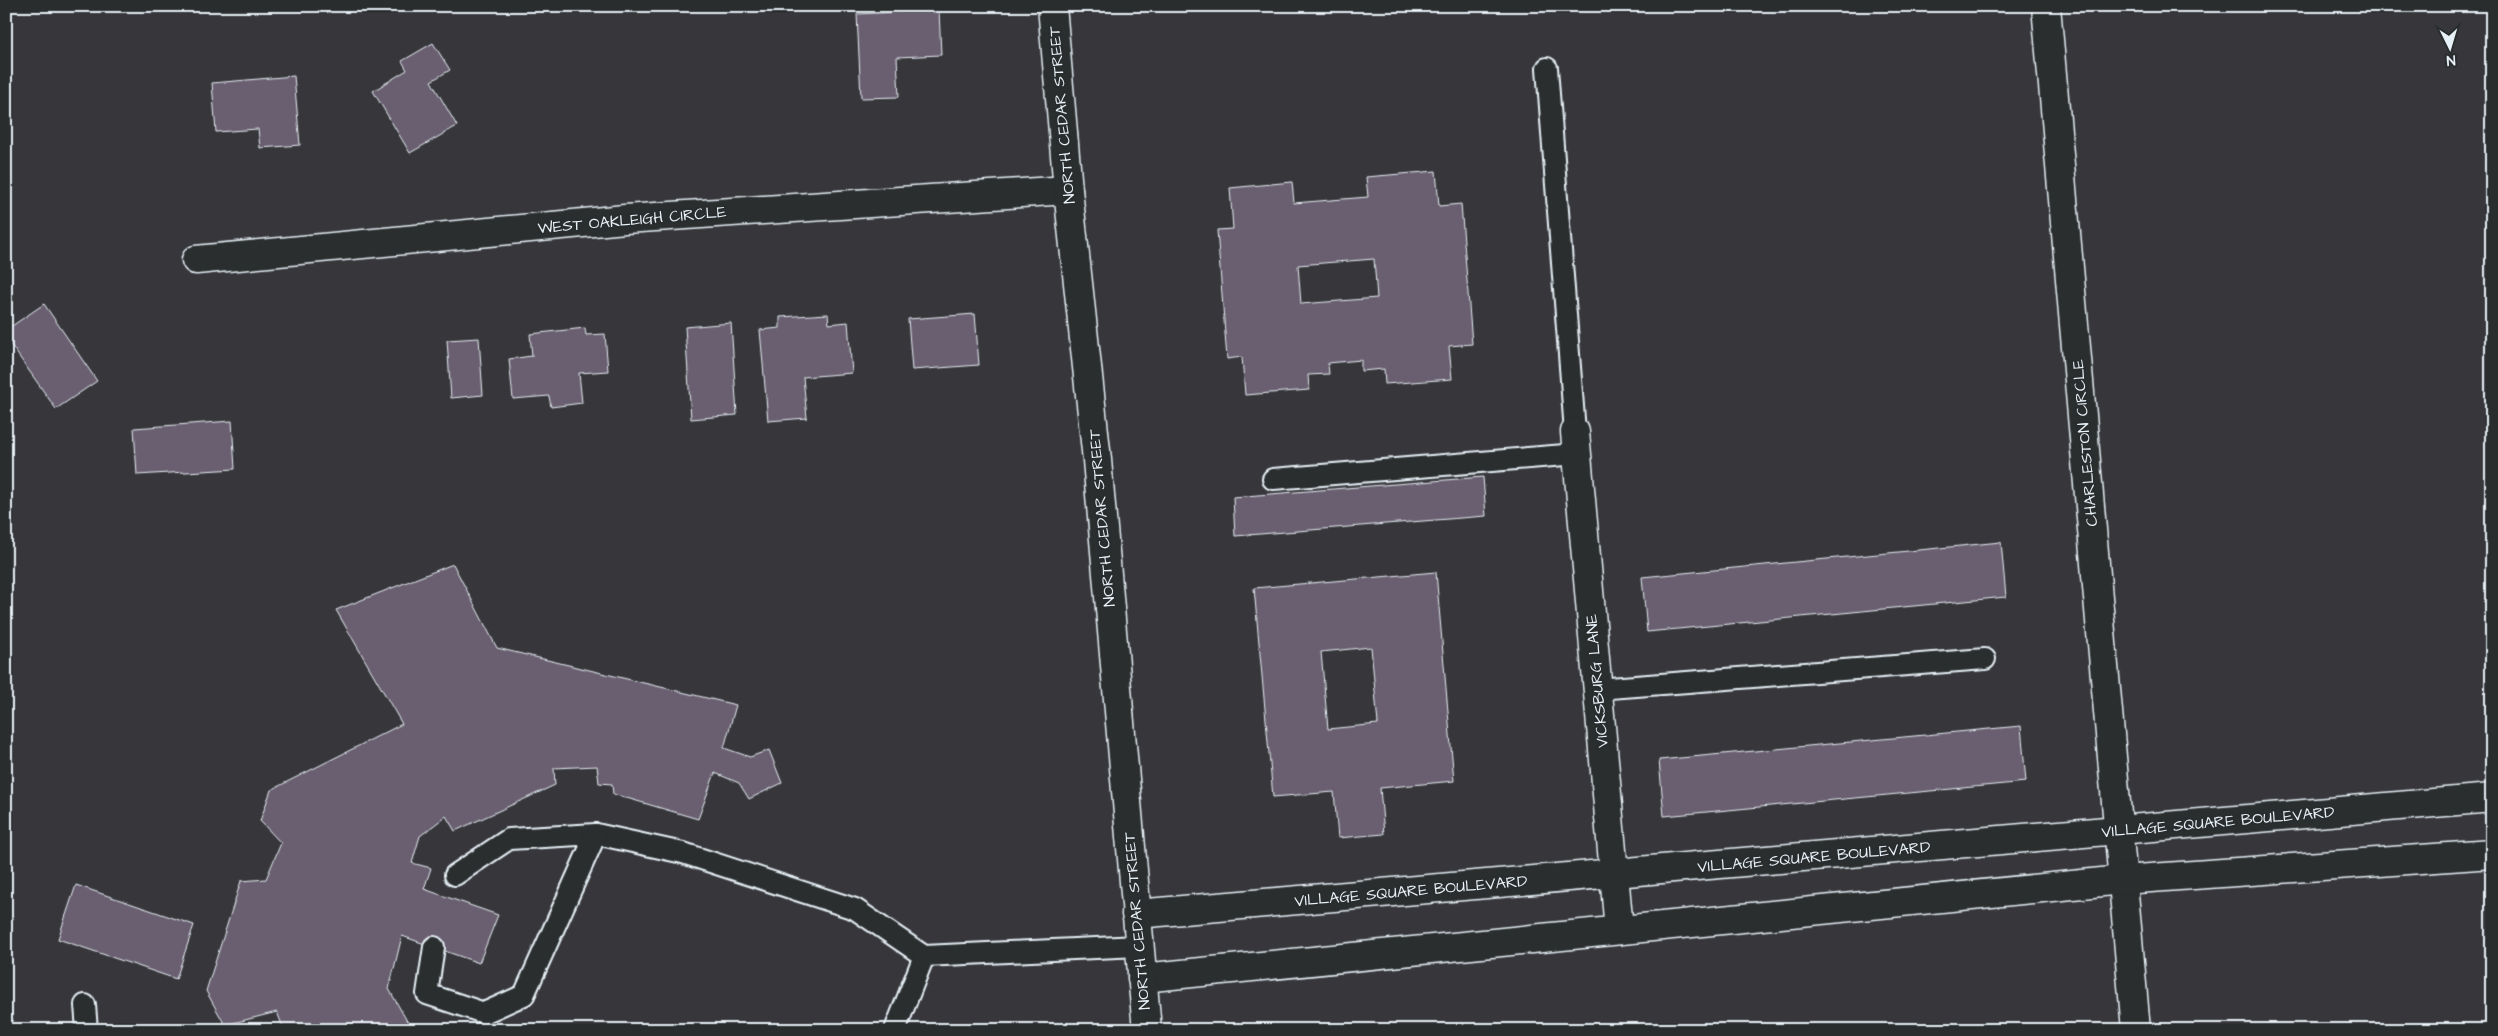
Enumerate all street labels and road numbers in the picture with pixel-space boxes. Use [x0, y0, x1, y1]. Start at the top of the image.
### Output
street label: NORTH CEDAR STREET [1043, 25, 1081, 205]
street label: WEST OAKLEIGH CIRCLE [537, 201, 728, 239]
street label: CHARLESTON CIRCLE [2067, 358, 2103, 527]
street label: NORTH CEDAR STREET [1083, 428, 1121, 608]
street label: VICKSBURG LANE [1580, 613, 1614, 749]
street label: VILLAGE SQUARE BOULEVARD [2101, 801, 2335, 843]
street label: NORTH CEDAR STREET [1118, 831, 1156, 1011]
street label: VILLAGE SQUARE BOULEVARD [1697, 836, 1931, 878]
street label: VILLAGE SQUARE BOULEVARD [1294, 870, 1528, 912]

